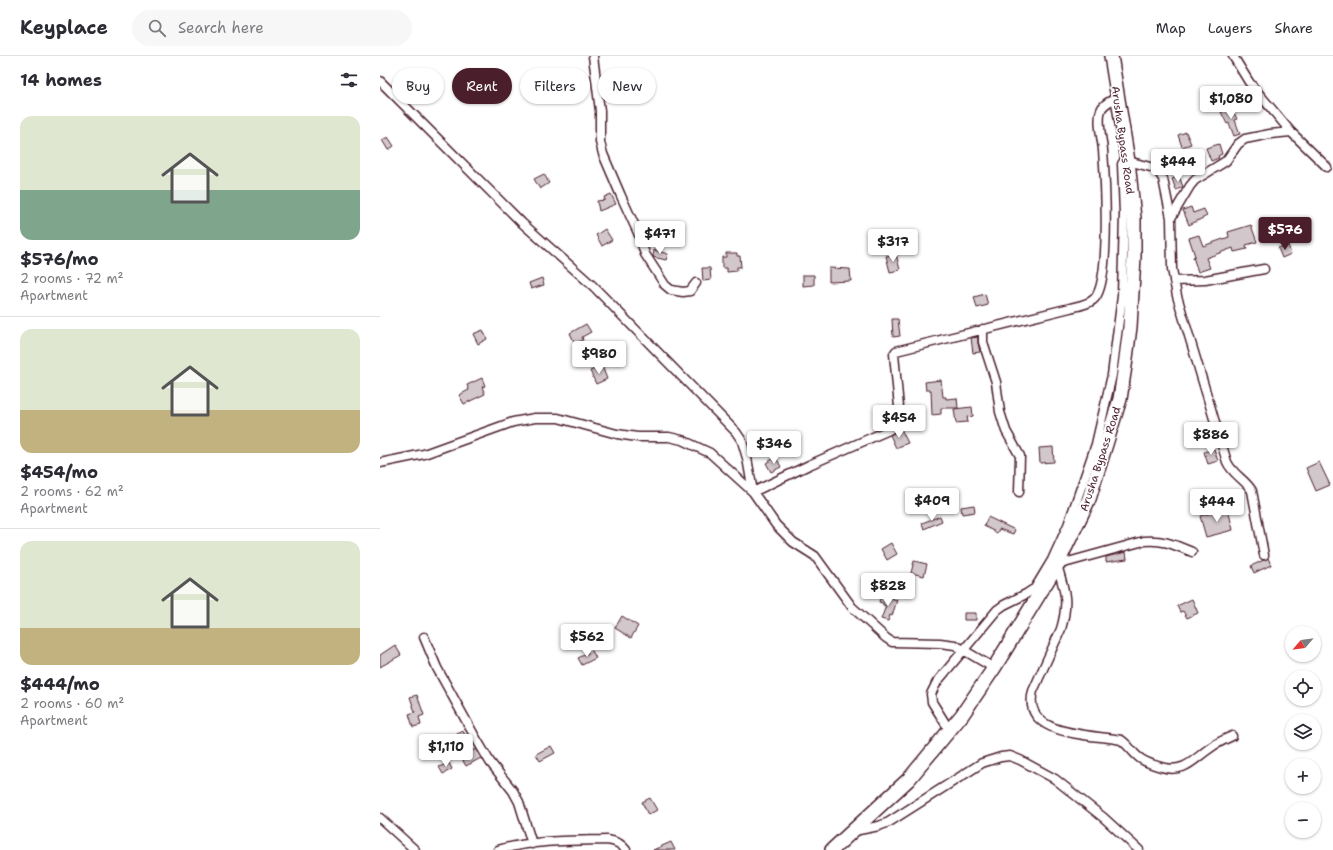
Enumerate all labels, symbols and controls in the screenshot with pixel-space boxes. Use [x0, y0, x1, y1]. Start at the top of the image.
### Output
search box [132, 10, 412, 46]
text: Keyplace [20, 15, 108, 40]
icon: search [146, 17, 168, 39]
text: Search here [178, 18, 264, 38]
text: Map [1156, 19, 1186, 37]
text: Layers [1208, 19, 1252, 37]
text: Share [1274, 19, 1313, 37]
chip: Buy [392, 68, 444, 104]
chip: Rent [452, 68, 512, 104]
chip: Filters [520, 68, 590, 104]
chip: New [598, 68, 656, 104]
text: 14 homes [20, 69, 102, 91]
icon: filters [338, 69, 360, 91]
street label: Arusha Bypass Road [1107, 85, 1138, 195]
pin: $1,080 [1198, 86, 1264, 120]
text: $1,080 [1209, 90, 1253, 107]
icon: home [154, 142, 226, 214]
pin: $444 [1154, 149, 1202, 183]
text: $444 [1160, 153, 1196, 170]
pin: $576 [1261, 217, 1309, 251]
pin: $471 [636, 221, 684, 255]
text: $576 [1268, 221, 1302, 238]
text: $471 [644, 225, 676, 242]
pin: $317 [869, 229, 917, 263]
text: $317 [877, 233, 909, 250]
text: $576/mo [20, 248, 98, 270]
text: 2 rooms · 72 m² [20, 270, 124, 287]
text: Apartment [20, 287, 88, 304]
pin: $980 [575, 341, 623, 375]
text: $980 [581, 345, 617, 362]
icon: home [154, 355, 226, 427]
pin: $454 [875, 405, 923, 439]
street label: Arusha Bypass Road [1076, 405, 1125, 514]
text: $454 [882, 409, 916, 426]
pin: $886 [1187, 422, 1235, 456]
text: $886 [1193, 426, 1229, 443]
pin: $346 [750, 431, 798, 465]
text: $346 [756, 435, 792, 452]
text: $454/mo [20, 461, 98, 483]
text: 2 rooms · 62 m² [20, 483, 124, 500]
pin: $409 [908, 488, 956, 522]
pin: $444 [1193, 489, 1241, 523]
text: $409 [914, 492, 950, 509]
text: $444 [1199, 493, 1235, 510]
text: Apartment [20, 500, 88, 517]
icon: home [154, 567, 226, 639]
pin: $828 [864, 573, 912, 607]
text: $828 [870, 577, 906, 594]
pin: $562 [563, 624, 611, 658]
north arrow [1285, 626, 1321, 662]
map controls [1285, 626, 1321, 838]
text: $562 [570, 628, 604, 645]
button: locate [1285, 670, 1321, 706]
text: $444/mo [20, 673, 100, 695]
text: 2 rooms · 60 m² [20, 695, 124, 712]
text: Apartment [20, 712, 88, 729]
button: layers [1285, 714, 1321, 750]
pin: $1,110 [413, 734, 479, 768]
text: $1,110 [428, 738, 464, 755]
button: + [1285, 758, 1321, 794]
button: − [1285, 802, 1321, 838]

